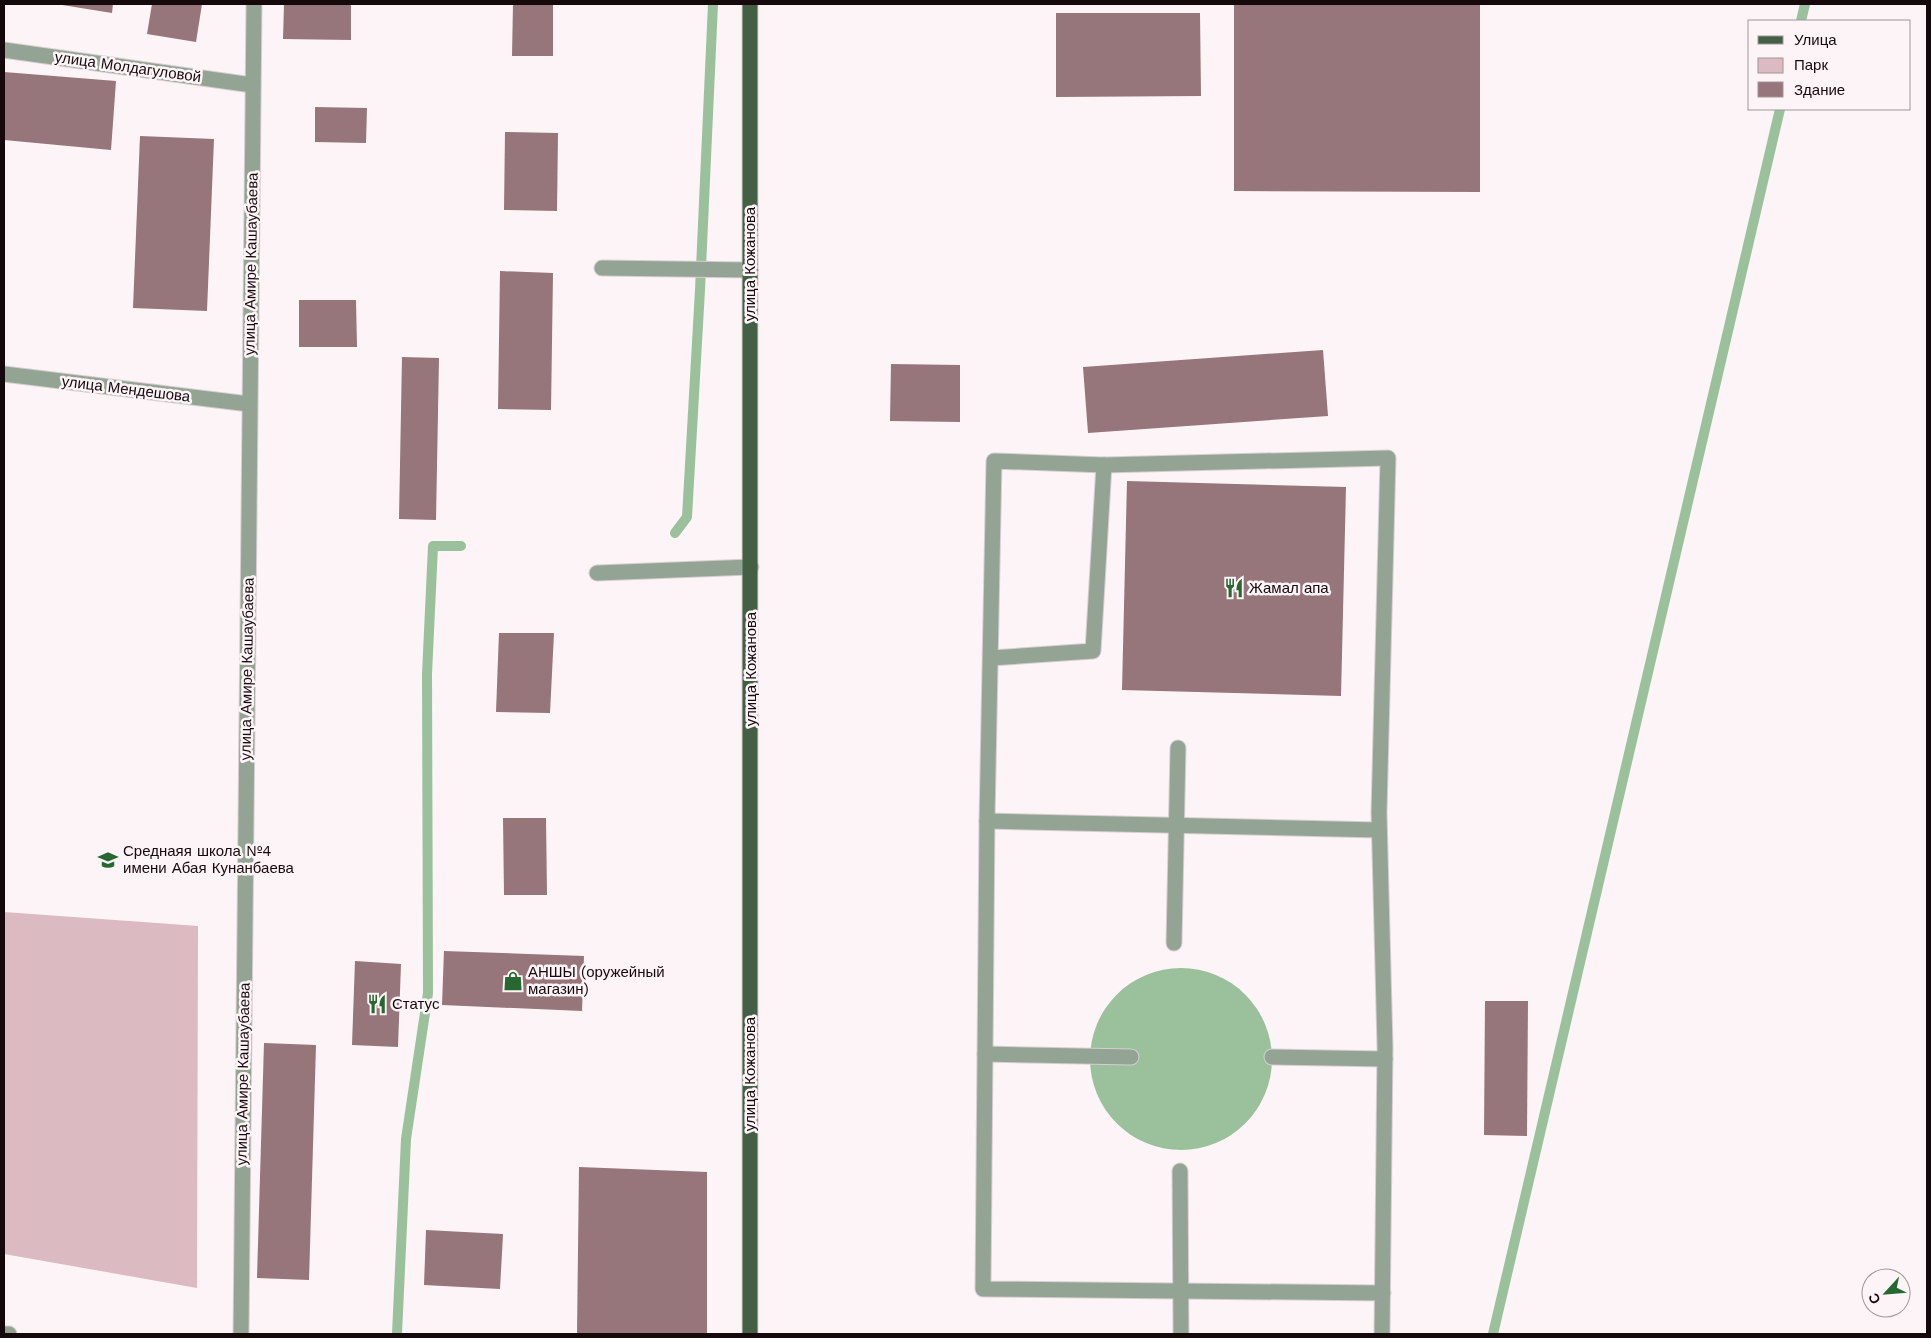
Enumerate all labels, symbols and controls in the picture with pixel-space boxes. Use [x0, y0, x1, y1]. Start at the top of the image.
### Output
legend [1748, 20, 1911, 110]
text: Улица [1794, 31, 1837, 49]
street label: улица Молдагуловой [54, 48, 202, 86]
text: Парк [1794, 56, 1828, 74]
text: Здание [1794, 81, 1845, 99]
street label: улица Амире Кашаубаева [240, 172, 262, 356]
street label: улица Кожанова [741, 206, 759, 321]
street label: улица Мендешова [61, 372, 192, 406]
street label: улица Амире Кашаубаева [236, 577, 258, 761]
restaurant icon: Жамал апа [1223, 577, 1245, 599]
place label: Жамал апа [1249, 579, 1329, 597]
street label: улица Кожанова [742, 611, 760, 726]
place label: Среднаяя школа №4 имени Абая Кунанбаева [123, 842, 295, 877]
school or university icon: Среднаяя школа №4 имени Абая Кунанбаева [97, 849, 119, 871]
place label: АНШЫ (оружейный магазин) [528, 963, 665, 998]
shop icon: АНШЫ (оружейный магазин) [502, 970, 524, 992]
street label: улица Амире Кашаубаева [232, 982, 254, 1166]
restaurant icon: Статус [366, 993, 388, 1015]
place label: Статус [392, 995, 440, 1013]
street label: улица Кожанова [741, 1016, 759, 1131]
north arrow [1861, 1268, 1911, 1318]
text: С [1865, 1291, 1884, 1307]

